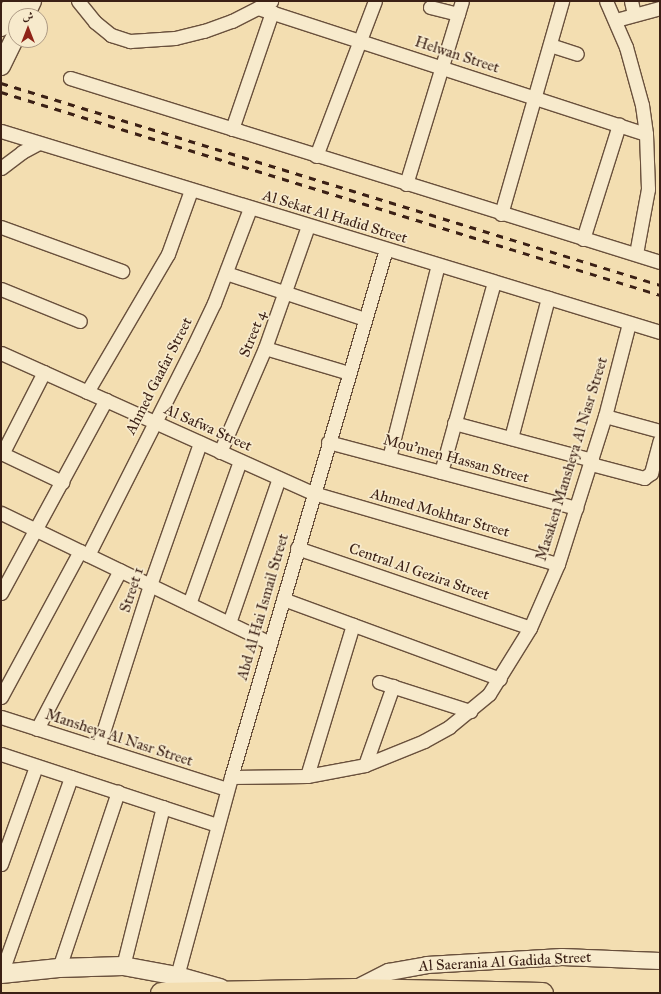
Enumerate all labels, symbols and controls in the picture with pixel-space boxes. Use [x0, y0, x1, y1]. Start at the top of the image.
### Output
north arrow [8, 8, 48, 48]
text: ش [23, 10, 33, 23]
street label: Helwan Street [413, 33, 501, 77]
street label: Al Sekat Al Hadid Street [260, 186, 410, 248]
street label: Street 4 [236, 308, 270, 360]
street label: Ahmed Gaafar Street [122, 314, 196, 438]
street label: Masaken Mansheya Al Nasr Street [532, 355, 612, 563]
street label: Al Safwa Street [161, 401, 255, 455]
street label: Mou'men Hassan Street [381, 431, 531, 487]
street label: Ahmed Mokhtar Street [368, 485, 512, 541]
street label: Abd Al Hai Ismail Street [233, 532, 293, 682]
street label: Central Al Gezira Street [346, 540, 492, 604]
street label: Street 1 [116, 565, 148, 615]
street label: Mansheya Al Nasr Street [43, 706, 195, 770]
street label: Al Saerania Al Gadida Street [418, 948, 592, 976]

